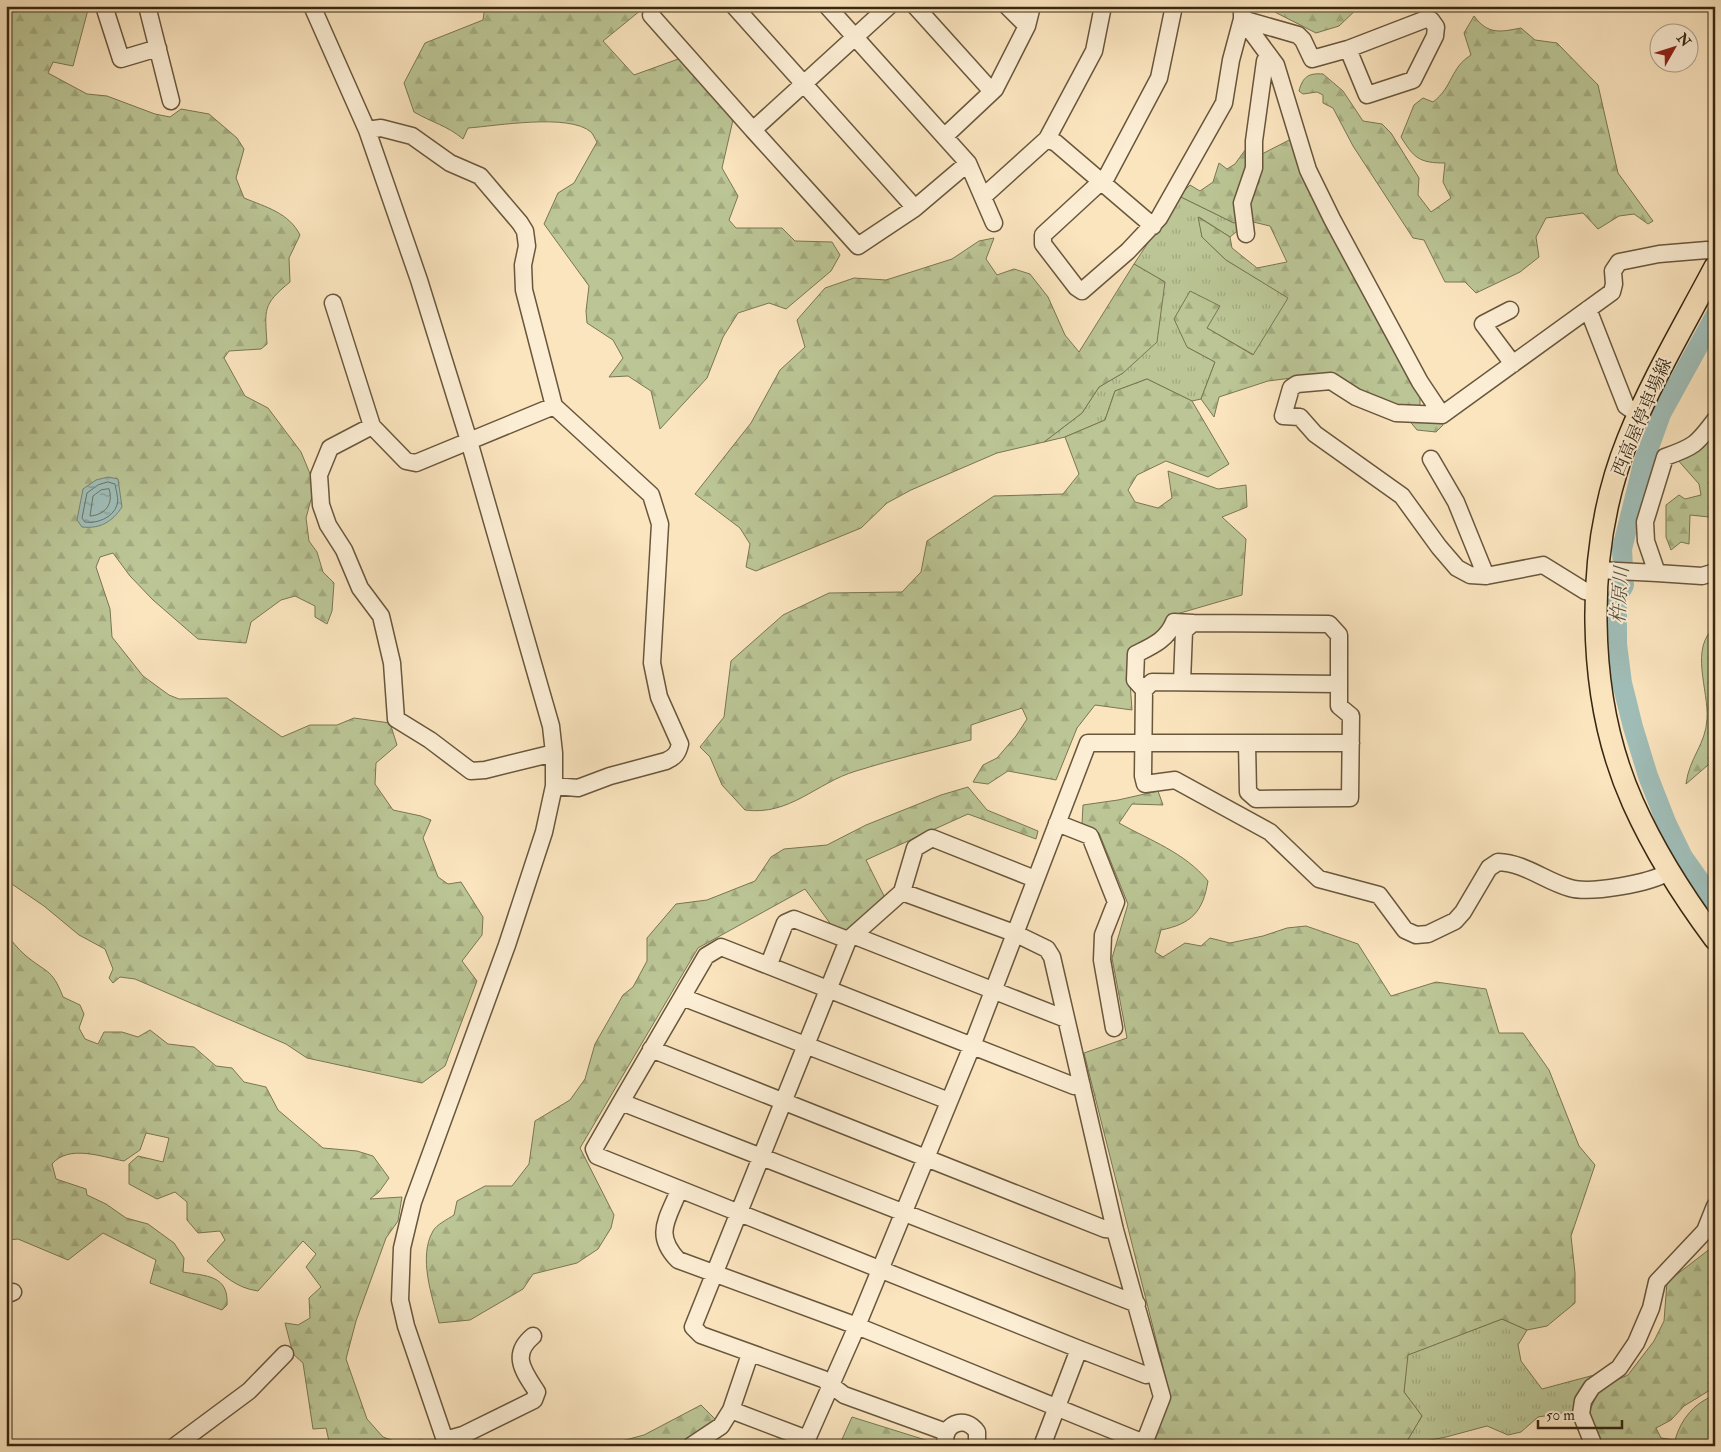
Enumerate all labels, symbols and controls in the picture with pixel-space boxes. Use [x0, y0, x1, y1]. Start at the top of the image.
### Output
north arrow [1648, 22, 1698, 72]
text: N [1673, 29, 1695, 51]
street label: 西高屋停車場線 [1607, 355, 1677, 479]
water label: 杵原川 [1606, 564, 1634, 624]
scale bar [1538, 1397, 1622, 1429]
text: 50 m [1546, 1406, 1575, 1425]

